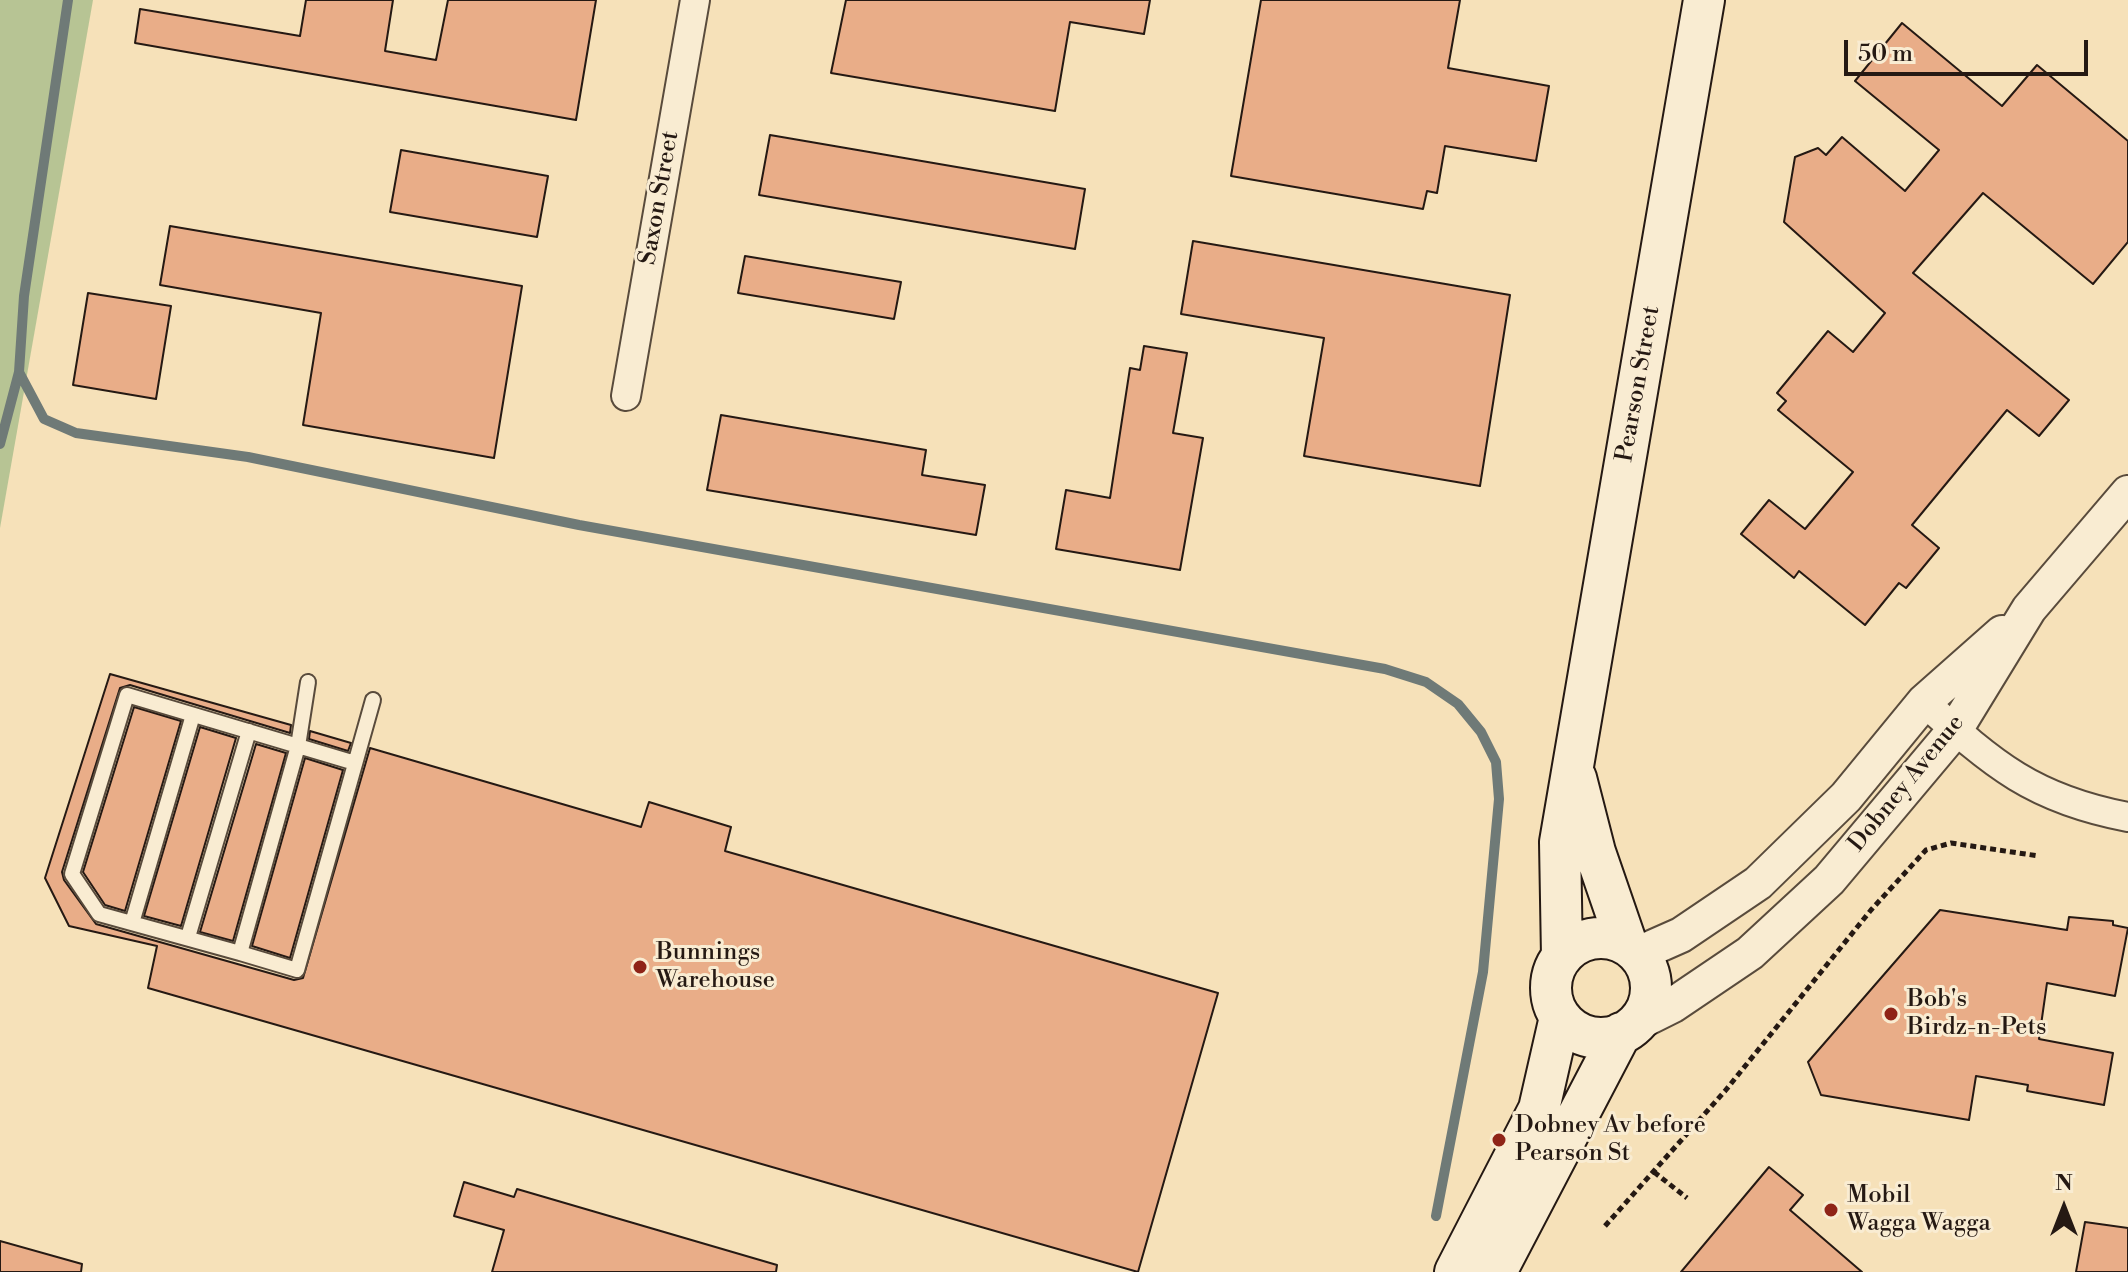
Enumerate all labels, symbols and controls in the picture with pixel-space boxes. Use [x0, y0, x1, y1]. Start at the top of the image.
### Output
scale bar [1848, 24, 2092, 74]
text: 50 m [1858, 39, 1913, 69]
street label: Saxon Street [634, 129, 686, 267]
street label: Pearson Street [1611, 304, 1667, 464]
street label: Dobney Avenue [1843, 710, 1971, 858]
place label: Bunnings Warehouse [656, 939, 775, 995]
marker: Bunnings Warehouse [631, 958, 649, 976]
place label: Bob's Birdz-n-Pets [1907, 986, 2046, 1042]
marker: Bob's Birdz-n-Pets [1882, 1005, 1900, 1023]
place label: Dobney Av before Pearson St [1515, 1112, 1706, 1168]
marker: Dobney Av before Pearson St [1490, 1131, 1508, 1149]
north arrow [2024, 1168, 2104, 1248]
text: N [2055, 1170, 2073, 1197]
place label: Mobil Wagga Wagga [1847, 1182, 1991, 1238]
marker: Mobil Wagga Wagga [1822, 1201, 1840, 1219]

